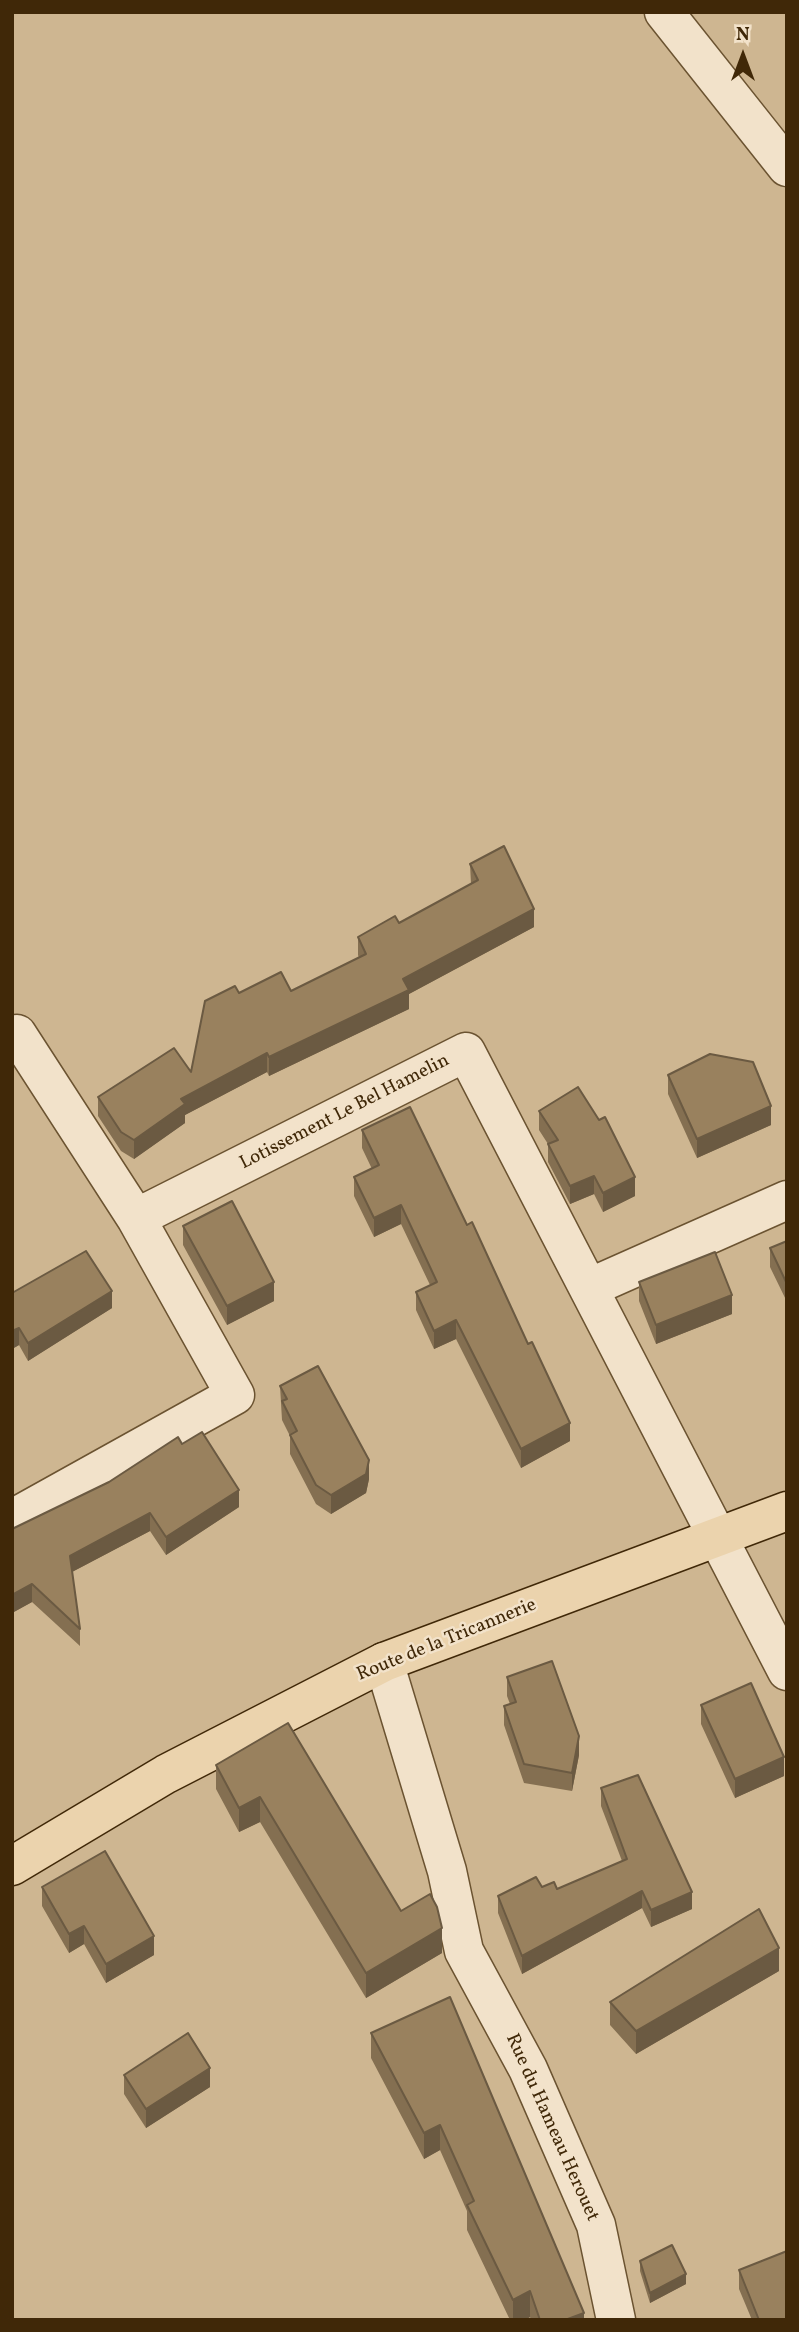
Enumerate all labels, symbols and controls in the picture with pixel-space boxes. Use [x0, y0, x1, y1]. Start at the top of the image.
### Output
north arrow [708, 21, 778, 91]
text: N [736, 22, 750, 48]
street label: Lotissement Le Bel Hamelin [236, 1050, 454, 1176]
street label: Route de la Tricannerie [354, 1595, 540, 1687]
street label: Rue du Hameau Herouet [499, 2031, 603, 2225]

